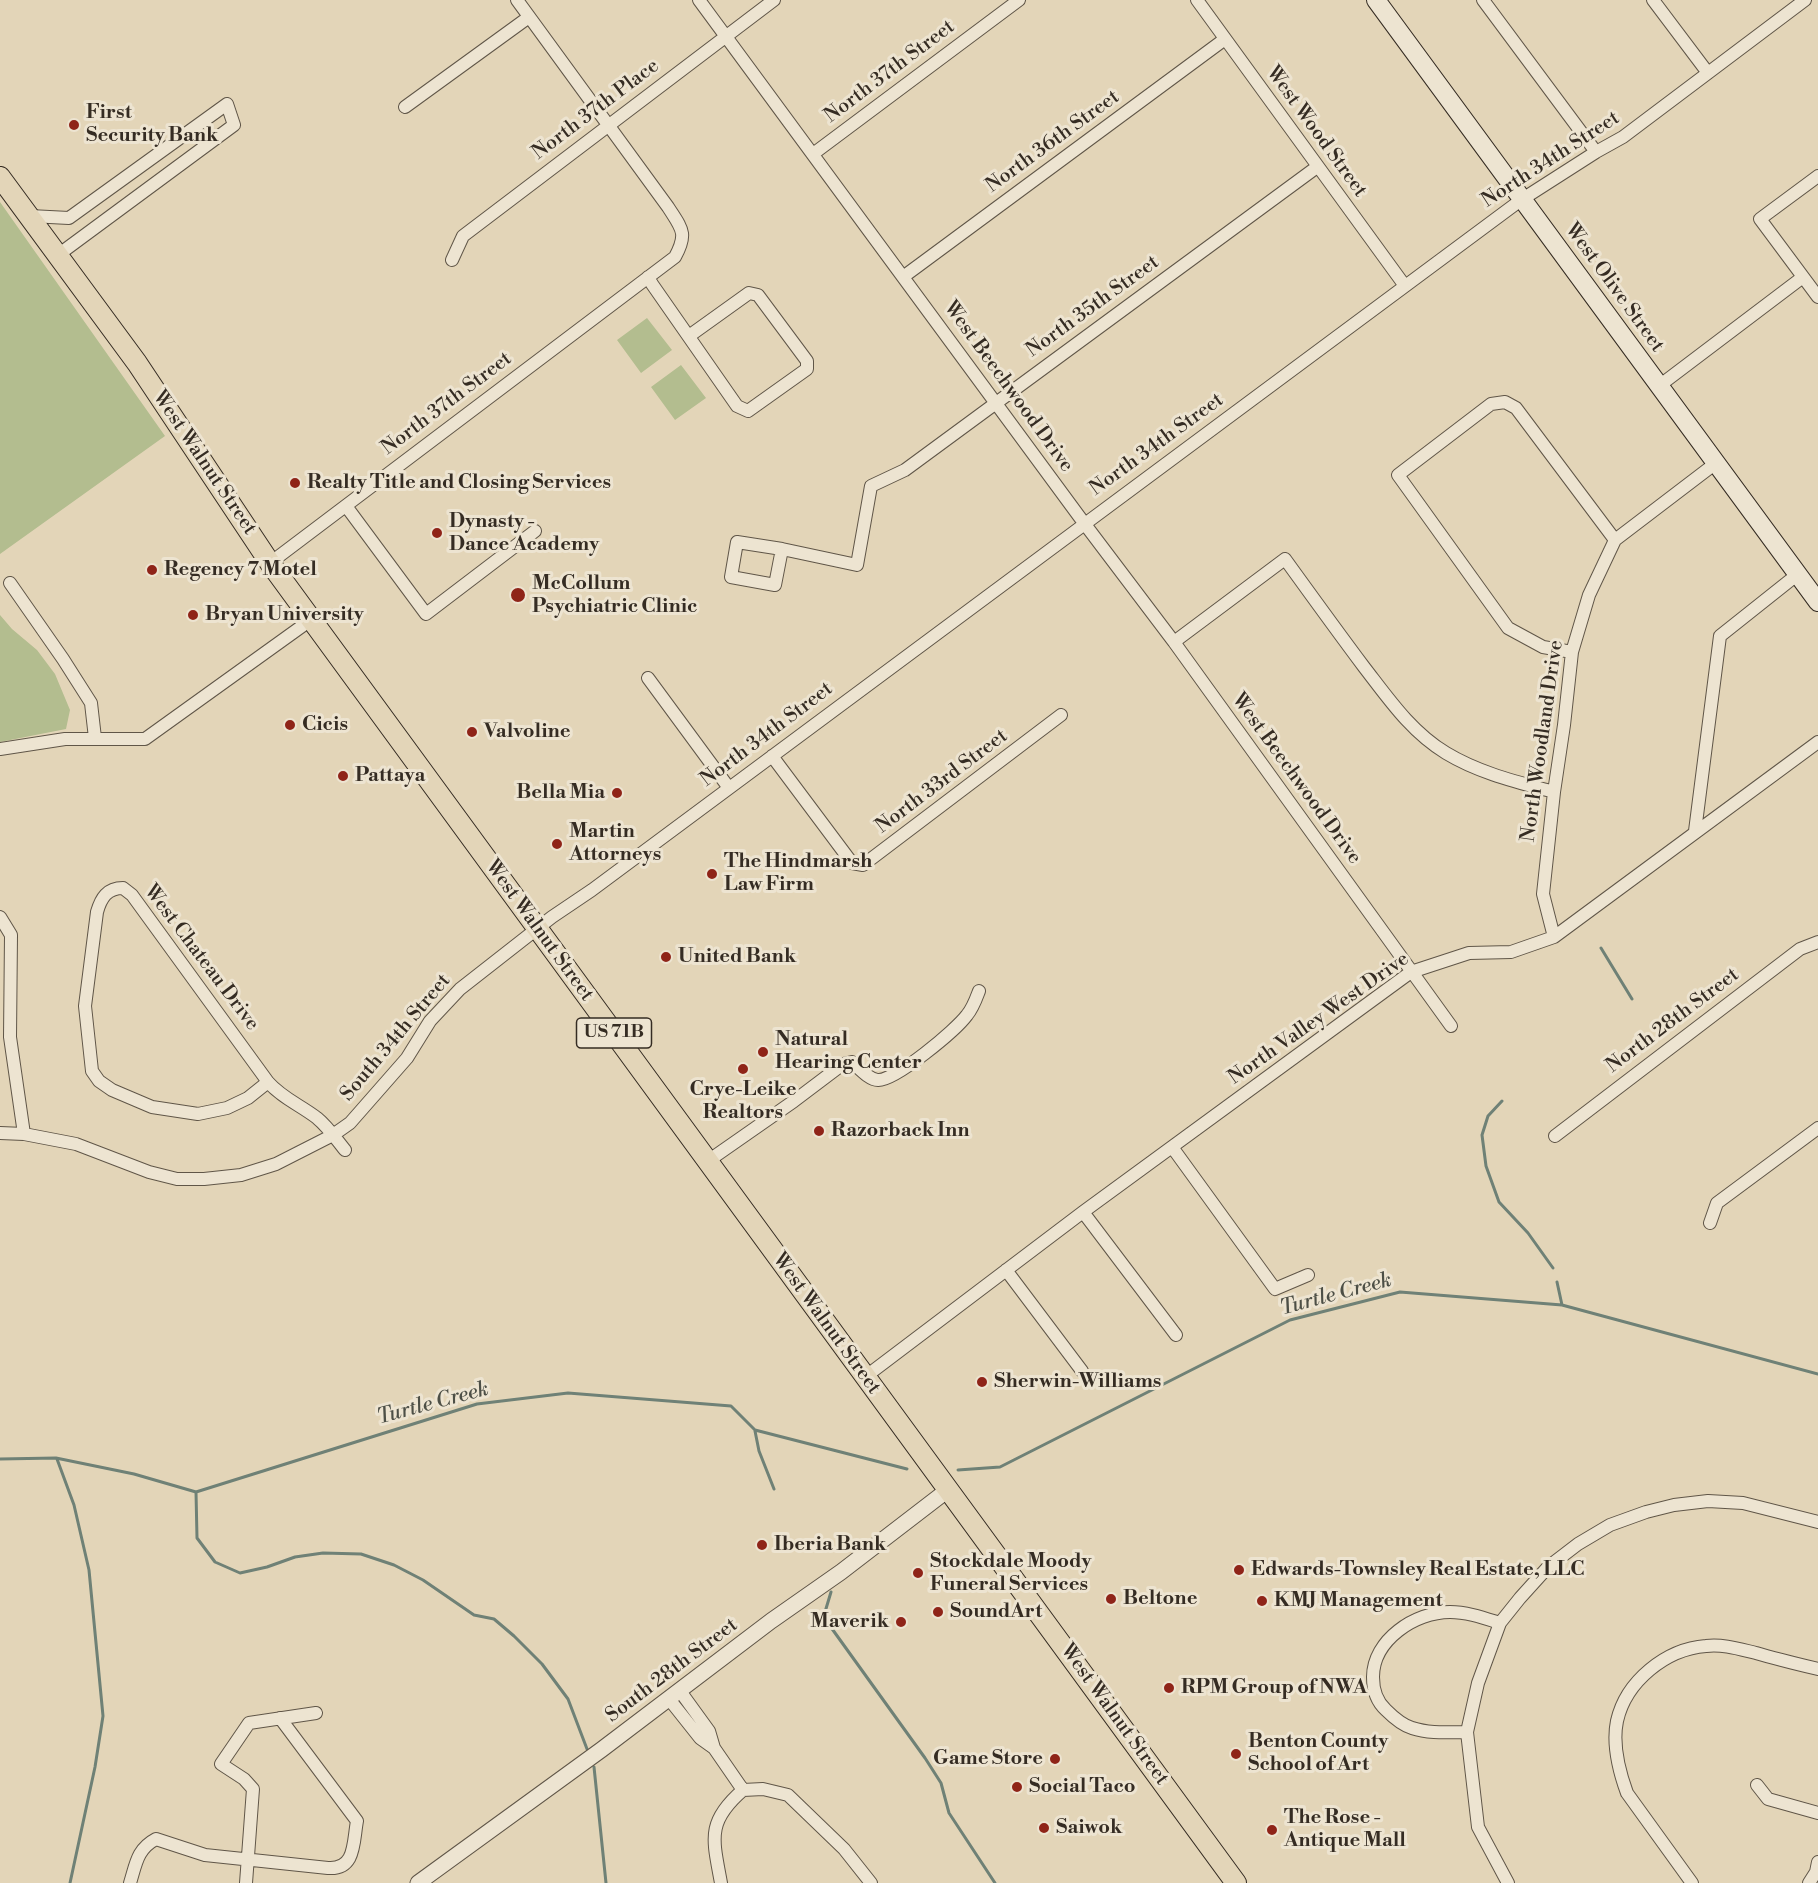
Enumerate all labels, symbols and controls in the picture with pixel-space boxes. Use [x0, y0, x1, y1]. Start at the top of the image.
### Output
street label: North 37th Street [820, 15, 960, 129]
street label: North 37th Place [528, 55, 664, 165]
street label: West Wood Street [1260, 62, 1372, 202]
street label: North 36th Street [982, 85, 1124, 199]
place label: First Security Bank [86, 101, 218, 148]
street label: North 34th Street [1478, 107, 1624, 213]
marker: First Security Bank [67, 118, 81, 132]
street label: West Olive Street [1559, 219, 1669, 357]
street label: North 35th Street [1022, 251, 1164, 363]
street label: West Beechwood Drive [938, 297, 1078, 477]
street label: North 37th Street [377, 347, 517, 461]
street label: West Walnut Street [147, 386, 261, 540]
street label: North 34th Street [1085, 388, 1229, 502]
place label: Realty Title and Closing Services [307, 471, 611, 495]
marker: Realty Title and Closing Services [288, 476, 302, 490]
place label: Dynasty - Dance Academy [449, 510, 599, 557]
marker: Dynasty - Dance Academy [430, 526, 444, 540]
place label: Regency 7 Motel [164, 558, 317, 582]
marker: Regency 7 Motel [145, 563, 159, 577]
place label: McCollum Psychiatric Clinic [532, 572, 698, 619]
marker: McCollum Psychiatric Clinic [509, 586, 527, 604]
place label: Bryan University [205, 603, 364, 627]
marker: Bryan University [186, 608, 200, 622]
street label: North Woodland Drive [1517, 639, 1569, 843]
street label: North 34th Street [696, 677, 838, 793]
street label: West Beechwood Drive [1226, 689, 1366, 869]
place label: Cicis [302, 713, 348, 737]
marker: Cicis [283, 718, 297, 732]
place label: Valvoline [484, 720, 571, 744]
marker: Valvoline [465, 725, 479, 739]
street label: North 33rd Street [871, 725, 1013, 839]
place label: Pattaya [355, 764, 425, 788]
marker: Pattaya [336, 769, 350, 783]
place label: Bella Mia [516, 781, 605, 805]
marker: Bella Mia [610, 786, 624, 800]
place label: Martin Attorneys [569, 820, 661, 867]
marker: Martin Attorneys [550, 837, 564, 851]
place label: The Hindmarsh Law Firm [724, 850, 872, 897]
street label: West Walnut Street [480, 856, 598, 1006]
marker: The Hindmarsh Law Firm [705, 867, 719, 881]
street label: West Chateau Drive [138, 880, 264, 1036]
place label: United Bank [678, 945, 796, 969]
street label: North Valley West Drive [1224, 948, 1414, 1090]
marker: United Bank [659, 950, 673, 964]
street label: North 28th Street [1602, 963, 1744, 1079]
street label: South 34th Street [336, 970, 456, 1106]
road number: US 71B [576, 1018, 652, 1048]
place label: Natural Hearing Center [775, 1028, 922, 1075]
marker: Natural Hearing Center [756, 1045, 770, 1059]
marker: Crye-Leike Realtors [736, 1062, 750, 1076]
place label: Crye-Leike Realtors [690, 1078, 796, 1125]
place label: Razorback Inn [831, 1119, 970, 1143]
marker: Razorback Inn [812, 1124, 826, 1138]
street label: West Walnut Street [767, 1249, 885, 1399]
water label: Turtle Creek [1277, 1268, 1395, 1322]
place label: Sherwin-Williams [994, 1370, 1161, 1394]
marker: Sherwin-Williams [975, 1375, 989, 1389]
water label: Turtle Creek [374, 1377, 492, 1431]
place label: Iberia Bank [774, 1533, 886, 1557]
marker: Iberia Bank [755, 1538, 769, 1552]
place label: Stockdale Moody Funeral Services [930, 1550, 1092, 1597]
place label: Edwards-Townsley Real Estate, LLC [1251, 1558, 1585, 1582]
marker: Edwards-Townsley Real Estate, LLC [1232, 1563, 1246, 1577]
marker: Stockdale Moody Funeral Services [911, 1566, 925, 1580]
place label: Beltone [1123, 1587, 1197, 1611]
place label: KMJ Management [1274, 1589, 1442, 1613]
marker: Beltone [1104, 1592, 1118, 1606]
marker: KMJ Management [1255, 1594, 1269, 1608]
place label: SoundArt [950, 1600, 1042, 1624]
marker: SoundArt [931, 1605, 945, 1619]
place label: Maverik [810, 1610, 889, 1634]
street label: South 28th Street [601, 1614, 743, 1728]
marker: Maverik [894, 1615, 908, 1629]
street label: West Walnut Street [1055, 1640, 1173, 1790]
place label: RPM Group of NWA [1181, 1676, 1367, 1700]
marker: RPM Group of NWA [1162, 1681, 1176, 1695]
place label: Benton County School of Art [1248, 1730, 1388, 1777]
place label: Game Store [933, 1747, 1043, 1771]
marker: Benton County School of Art [1229, 1747, 1243, 1761]
marker: Game Store [1048, 1752, 1062, 1766]
place label: Social Taco [1029, 1775, 1136, 1799]
marker: Social Taco [1010, 1780, 1024, 1794]
place label: The Rose - Antique Mall [1284, 1806, 1406, 1853]
place label: Saiwok [1056, 1816, 1122, 1840]
marker: Saiwok [1037, 1821, 1051, 1835]
marker: The Rose - Antique Mall [1265, 1823, 1279, 1837]

